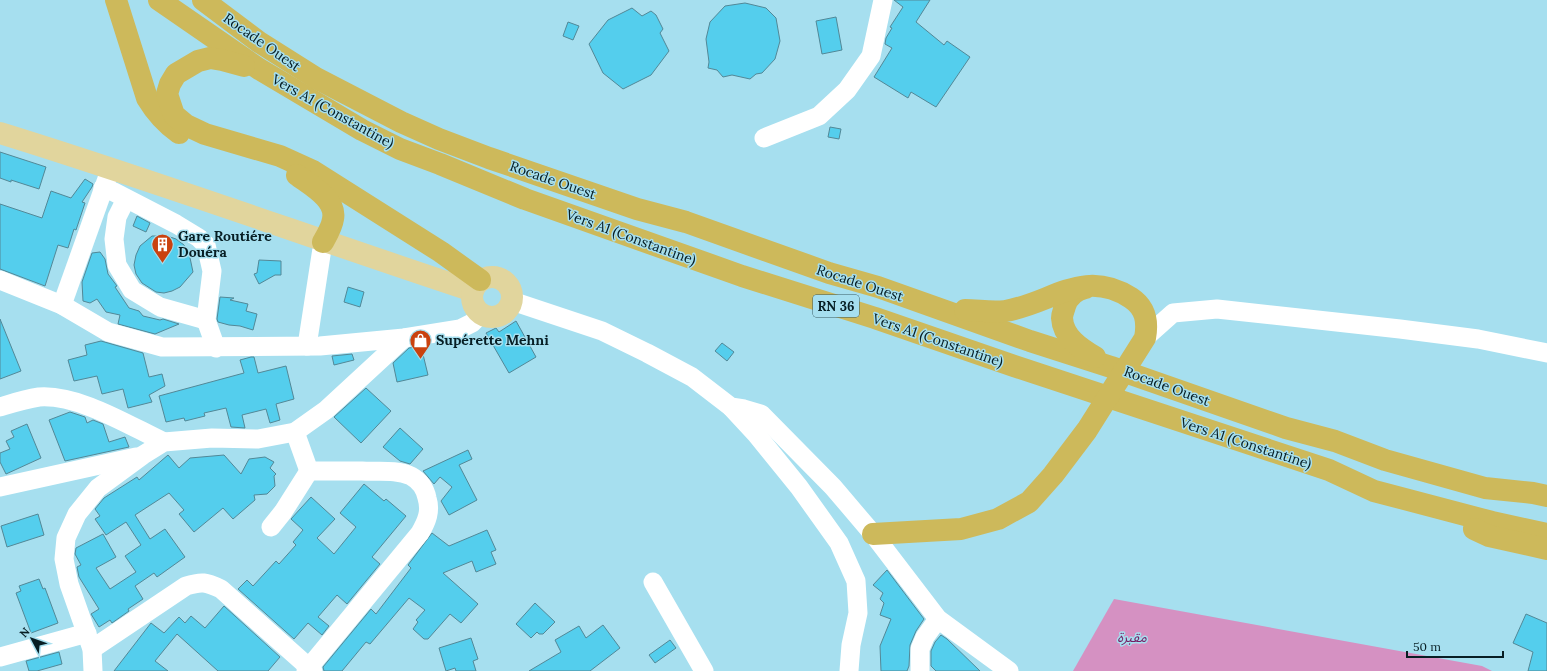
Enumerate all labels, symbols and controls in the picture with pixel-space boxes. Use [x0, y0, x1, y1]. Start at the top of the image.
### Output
street label: Rocade Ouest [220, 9, 305, 76]
street label: Vers A1 (Constantine) [268, 69, 397, 152]
street label: Rocade Ouest [507, 157, 599, 203]
street label: Vers A1 (Constantine) [563, 205, 698, 269]
place label: Gare Routiére Douéra [178, 227, 272, 261]
building icon: Gare Routiére Douéra [150, 231, 176, 264]
street label: Rocade Ouest [814, 261, 906, 306]
road number: RN 36 [813, 295, 859, 317]
street label: Vers A1 (Constantine) [869, 309, 1006, 371]
shop icon: Supérette Mehni [408, 327, 434, 360]
place label: Supérette Mehni [436, 331, 549, 349]
street label: Rocade Ouest [1122, 362, 1213, 410]
street label: Vers A1 (Constantine) [1177, 413, 1314, 473]
north arrow [12, 619, 52, 659]
text: N [16, 624, 33, 640]
park label: مقبرة [1117, 628, 1148, 646]
scale bar [1407, 633, 1503, 659]
text: 50 m [1413, 639, 1441, 654]

